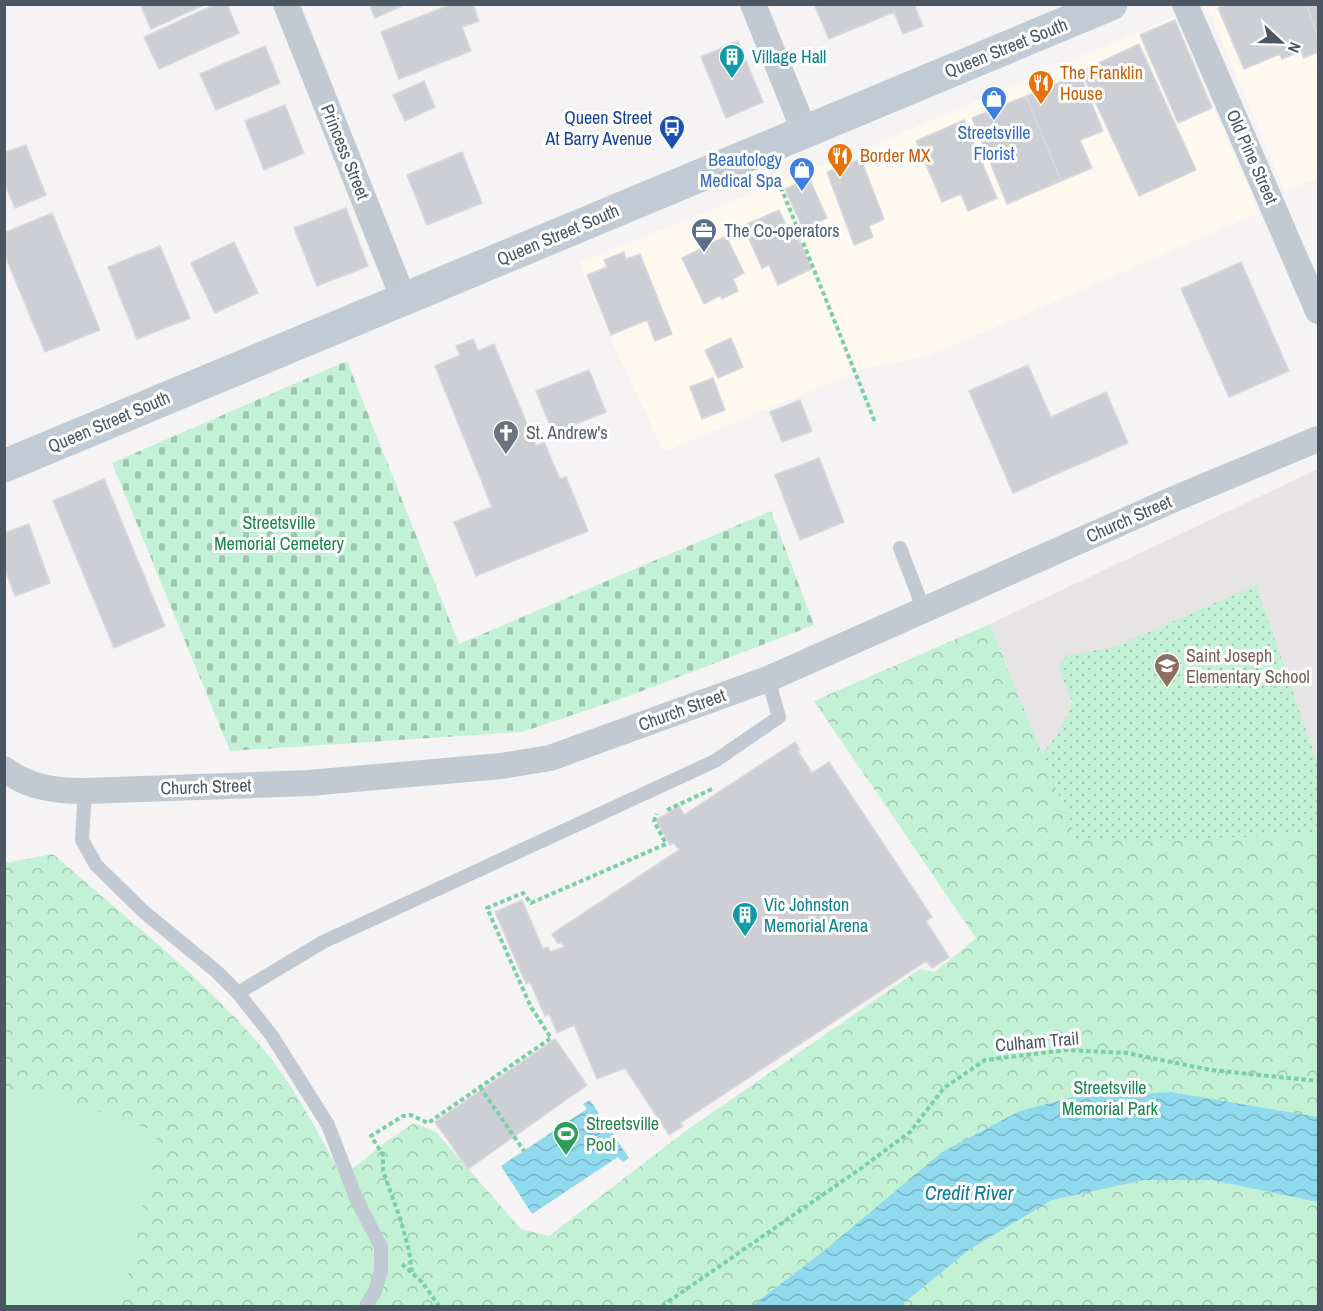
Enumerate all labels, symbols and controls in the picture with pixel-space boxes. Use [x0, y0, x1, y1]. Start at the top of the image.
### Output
street label: Queen Street South [941, 12, 1071, 84]
north arrow [1251, 12, 1311, 72]
text: N [1283, 39, 1307, 56]
building icon: Village Hall [717, 42, 747, 80]
place label: Village Hall [752, 44, 826, 69]
place label: The Franklin House [1060, 60, 1143, 106]
restaurant icon: The Franklin House [1026, 68, 1056, 106]
shop icon: Streetsville Florist [979, 84, 1009, 122]
street label: Princess Street [315, 100, 376, 203]
place label: Queen Street At Barry Avenue [545, 105, 652, 151]
street label: Old Pine Street [1221, 106, 1284, 208]
bus stop icon: Queen Street At Barry Avenue [657, 113, 687, 151]
place label: Streetsville Florist [957, 120, 1031, 166]
restaurant icon: Border MX [825, 141, 855, 179]
place label: Border MX [860, 143, 931, 168]
place label: Beautology Medical Spa [700, 147, 783, 193]
shop icon: Beautology Medical Spa [787, 155, 817, 193]
street label: Queen Street South [493, 198, 623, 272]
office icon: The Co-operators [689, 216, 719, 254]
place label: The Co-operators [724, 218, 840, 243]
street label: Queen Street South [44, 385, 174, 459]
church icon: St. Andrew's [491, 418, 521, 456]
place label: St. Andrew's [526, 420, 608, 445]
street label: Church Street [1082, 489, 1175, 548]
park label: Streetsville Memorial Cemetery [214, 510, 344, 556]
place label: Saint Joseph Elementary School [1186, 643, 1310, 689]
school or university icon: Saint Joseph Elementary School [1152, 651, 1182, 689]
street label: Church Street [635, 682, 729, 737]
street label: Church Street [160, 772, 252, 801]
place label: Vic Johnston Memorial Arena [764, 892, 868, 938]
building icon: Vic Johnston Memorial Arena [730, 900, 760, 938]
street label: Culham Trail [994, 1025, 1080, 1058]
park label: Streetsville Memorial Park [1062, 1075, 1159, 1121]
place label: Streetsville Pool [586, 1111, 659, 1157]
sports icon: Streetsville Pool [551, 1119, 581, 1157]
water label: Credit River [925, 1179, 1014, 1206]

